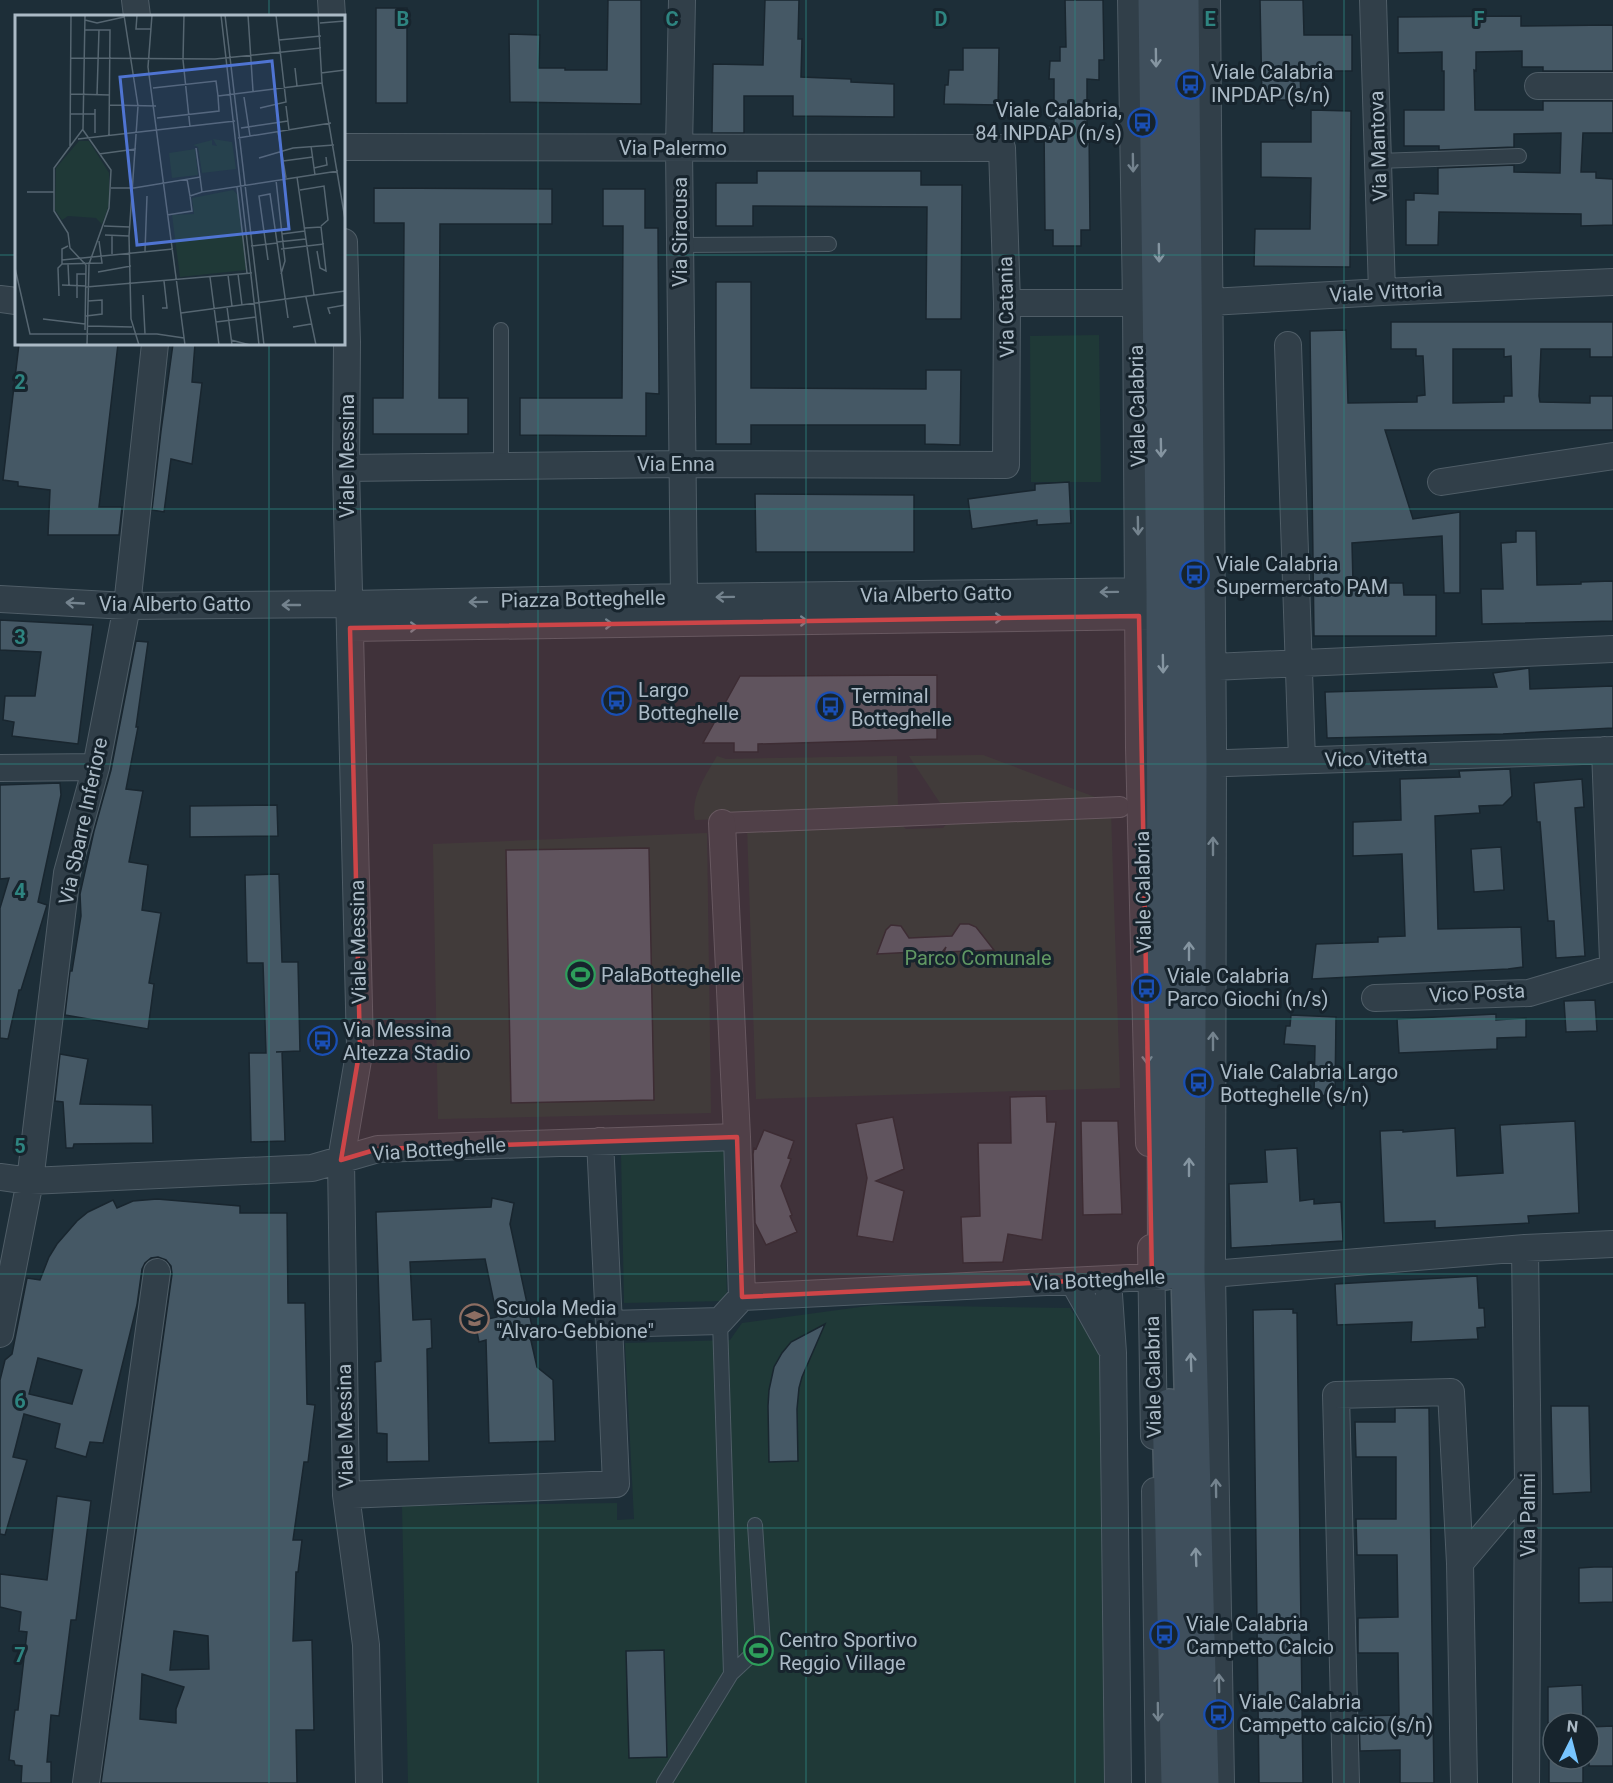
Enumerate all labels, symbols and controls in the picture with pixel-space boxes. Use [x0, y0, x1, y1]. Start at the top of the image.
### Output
text: B [397, 7, 409, 31]
text: C [665, 7, 679, 31]
text: D [935, 7, 948, 31]
text: E [1204, 7, 1216, 31]
text: F [1474, 7, 1485, 31]
inset map [15, 15, 345, 345]
one-way arrow [1150, 48, 1162, 68]
place label: Viale Calabria INPDAP (s/n) [1211, 60, 1333, 107]
bus stop icon: Viale Calabria INPDAP (s/n) [1174, 68, 1206, 100]
street label: Via Mantova [1364, 90, 1392, 202]
place label: Viale Calabria, 84 INPDAP (n/s) [975, 98, 1122, 145]
bus stop icon: Viale Calabria, 84 INPDAP (n/s) [1127, 106, 1159, 138]
street label: Via Palermo [619, 136, 727, 160]
one-way arrow [1128, 153, 1139, 173]
street label: Via Siracusa [668, 177, 692, 287]
one-way arrow [1153, 243, 1165, 263]
street label: Via Catania [993, 256, 1019, 358]
street label: Viale Vittoria [1329, 277, 1443, 307]
street label: Viale Calabria [1124, 345, 1150, 467]
text: 2 [14, 370, 26, 394]
street label: Viale Messina [335, 394, 359, 518]
one-way arrow [1155, 438, 1167, 458]
street label: Via Enna [637, 452, 715, 476]
one-way arrow [1132, 516, 1144, 536]
place label: Viale Calabria Supermercato PAM [1216, 552, 1388, 599]
bus stop icon: Viale Calabria Supermercato PAM [1179, 559, 1211, 591]
street label: Via Alberto Gatto [860, 581, 1012, 607]
street label: Piazza Botteghelle [500, 586, 666, 612]
one-way arrow [1099, 586, 1119, 598]
one-way arrow [715, 591, 735, 603]
street label: Via Alberto Gatto [99, 592, 251, 616]
one-way arrow [469, 596, 489, 607]
one-way arrow [66, 598, 86, 609]
one-way arrow [282, 599, 302, 611]
one-way arrow [983, 612, 1003, 624]
one-way arrow [788, 615, 808, 627]
one-way arrow [593, 618, 613, 630]
one-way arrow [398, 621, 418, 633]
text: 3 [14, 625, 26, 649]
one-way arrow [1157, 654, 1169, 674]
place label: Largo Botteghelle [638, 678, 739, 725]
place label: Terminal Botteghelle [851, 684, 952, 731]
bus stop icon: Largo Botteghelle [601, 685, 633, 717]
bus stop icon: Terminal Botteghelle [814, 691, 846, 723]
street label: Via Sbarre Inferiore [54, 735, 112, 907]
street label: Vico Vitetta [1324, 744, 1428, 772]
street label: Viale Calabria [1130, 831, 1156, 953]
one-way arrow [1207, 836, 1219, 856]
text: 4 [14, 879, 26, 903]
street label: Viale Messina [345, 880, 371, 1004]
one-way arrow [1183, 941, 1195, 961]
park label: Parco Comunale [904, 946, 1052, 970]
sports icon: PalaBotteghelle [564, 959, 596, 991]
place label: PalaBotteghelle [601, 963, 741, 987]
place label: Viale Calabria Parco Giochi (n/s) [1167, 964, 1328, 1011]
bus stop icon: Viale Calabria Parco Giochi (n/s) [1130, 972, 1162, 1004]
street label: Vico Posta [1428, 979, 1526, 1007]
place label: Via Messina Altezza Stadio [343, 1018, 471, 1065]
bus stop icon: Via Messina Altezza Stadio [306, 1025, 338, 1057]
one-way arrow [1207, 1031, 1219, 1051]
one-way arrow [1141, 1045, 1152, 1065]
place label: Viale Calabria Largo Botteghelle (s/n) [1220, 1060, 1398, 1107]
bus stop icon: Viale Calabria Largo Botteghelle (s/n) [1183, 1067, 1215, 1099]
street label: Via Botteghelle [371, 1132, 507, 1166]
text: 5 [14, 1134, 26, 1158]
one-way arrow [1183, 1157, 1195, 1177]
street label: Via Botteghelle [1030, 1265, 1166, 1295]
place label: Scuola Media "Alvaro-Gebbione" [496, 1296, 654, 1343]
school or university icon: Scuola Media "Alvaro-Gebbione" [459, 1303, 491, 1335]
street label: Viale Calabria [1140, 1316, 1166, 1438]
one-way arrow [1185, 1352, 1196, 1372]
street label: Viale Messina [332, 1364, 358, 1488]
text: 6 [14, 1389, 26, 1413]
street label: Via Palmi [1516, 1473, 1540, 1557]
one-way arrow [1210, 1478, 1222, 1498]
one-way arrow [1190, 1547, 1201, 1567]
place label: Viale Calabria Campetto Calcio [1186, 1612, 1334, 1659]
bus stop icon: Viale Calabria Campetto Calcio [1149, 1619, 1181, 1651]
place label: Centro Sportivo Reggio Village [779, 1628, 917, 1675]
sports icon: Centro Sportivo Reggio Village [742, 1635, 774, 1667]
text: 7 [14, 1643, 26, 1667]
one-way arrow [1213, 1673, 1225, 1693]
place label: Viale Calabria Campetto calcio (s/n) [1239, 1690, 1433, 1737]
bus stop icon: Viale Calabria Campetto calcio (s/n) [1202, 1698, 1234, 1730]
one-way arrow [1152, 1701, 1164, 1721]
north arrow [1541, 1711, 1601, 1771]
text: N [1566, 1717, 1579, 1737]

